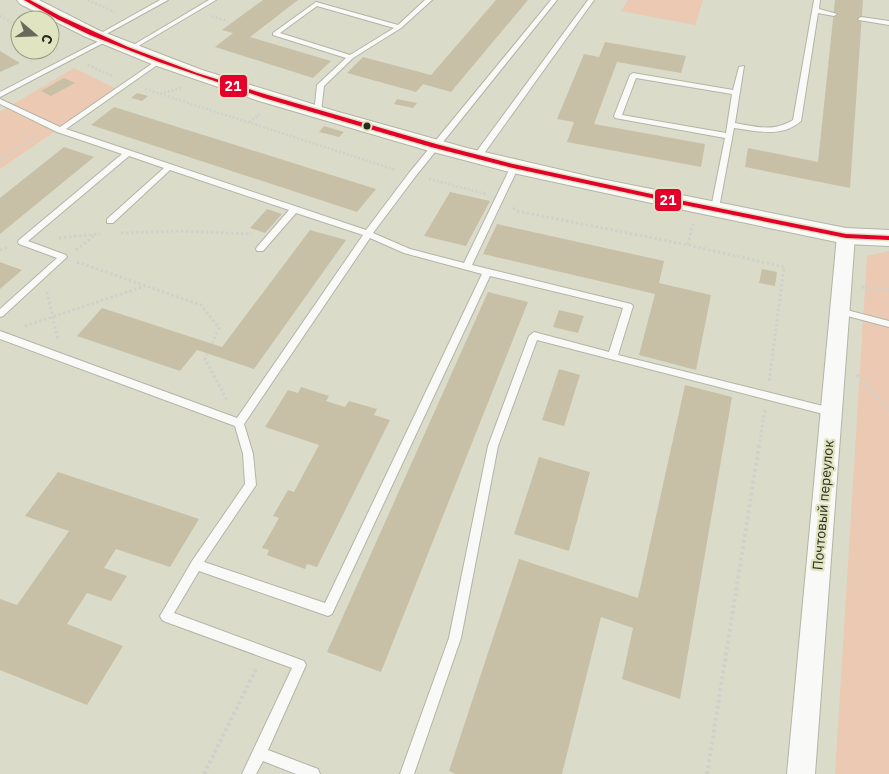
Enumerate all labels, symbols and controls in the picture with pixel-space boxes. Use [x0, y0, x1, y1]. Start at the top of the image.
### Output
north arrow [10, 10, 60, 60]
text: С [37, 32, 57, 46]
line badge: 21 [219, 74, 248, 98]
text: 21 [225, 77, 242, 95]
unlabelled marker [362, 121, 372, 131]
line badge: 21 [654, 188, 682, 212]
text: 21 [660, 191, 677, 209]
street label: Почтовый переулок [808, 439, 838, 571]

